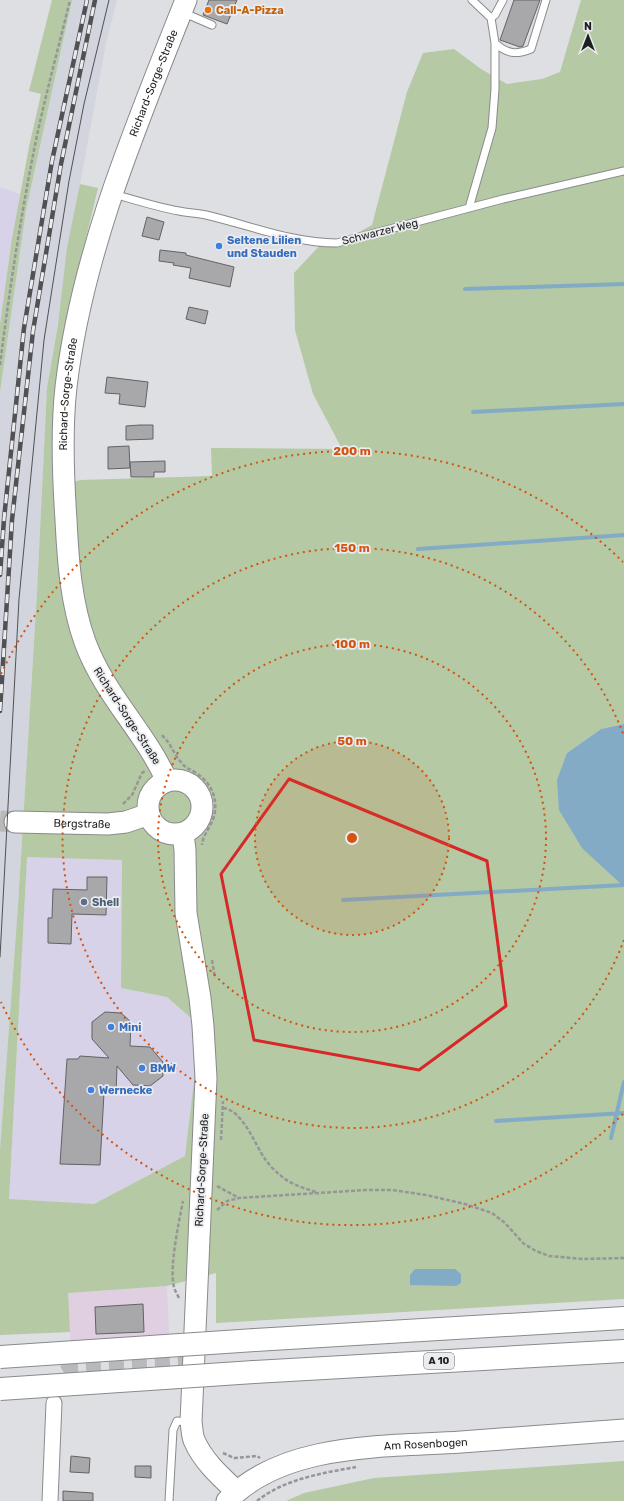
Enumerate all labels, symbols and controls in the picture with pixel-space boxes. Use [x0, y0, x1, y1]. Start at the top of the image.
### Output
place label: Call-A-Pizza [216, 4, 284, 17]
marker: Call-A-Pizza [203, 5, 213, 15]
north arrow [568, 16, 608, 56]
text: N [584, 20, 592, 33]
street label: Richard-Sorge-Straße [127, 28, 180, 138]
street label: Schwarzer Weg [341, 216, 419, 248]
place label: Seltene Lilien und Stauden [227, 234, 301, 260]
marker: Seltene Lilien und Stauden [214, 241, 224, 251]
street label: Richard-Sorge-Straße [56, 336, 80, 451]
text: 200 m [333, 444, 371, 458]
text: 150 m [334, 541, 370, 555]
text: 100 m [334, 637, 370, 651]
street label: Richard-Sorge-Straße [91, 665, 163, 767]
text: 50 m [337, 734, 367, 748]
street label: Bergstraße [53, 816, 111, 831]
centre of rings [345, 831, 359, 845]
place label: Shell [92, 896, 119, 909]
marker: Shell [79, 897, 89, 907]
place label: Mini [119, 1021, 141, 1034]
marker: Mini [106, 1022, 116, 1032]
place label: BMW [150, 1062, 176, 1075]
marker: BMW [137, 1063, 147, 1073]
place label: Wernecke [99, 1084, 153, 1097]
marker: Wernecke [86, 1085, 96, 1095]
street label: Richard-Sorge-Straße [193, 1113, 211, 1227]
road number: A 10 [424, 1353, 454, 1369]
street label: Am Rosenbogen [383, 1435, 468, 1453]

